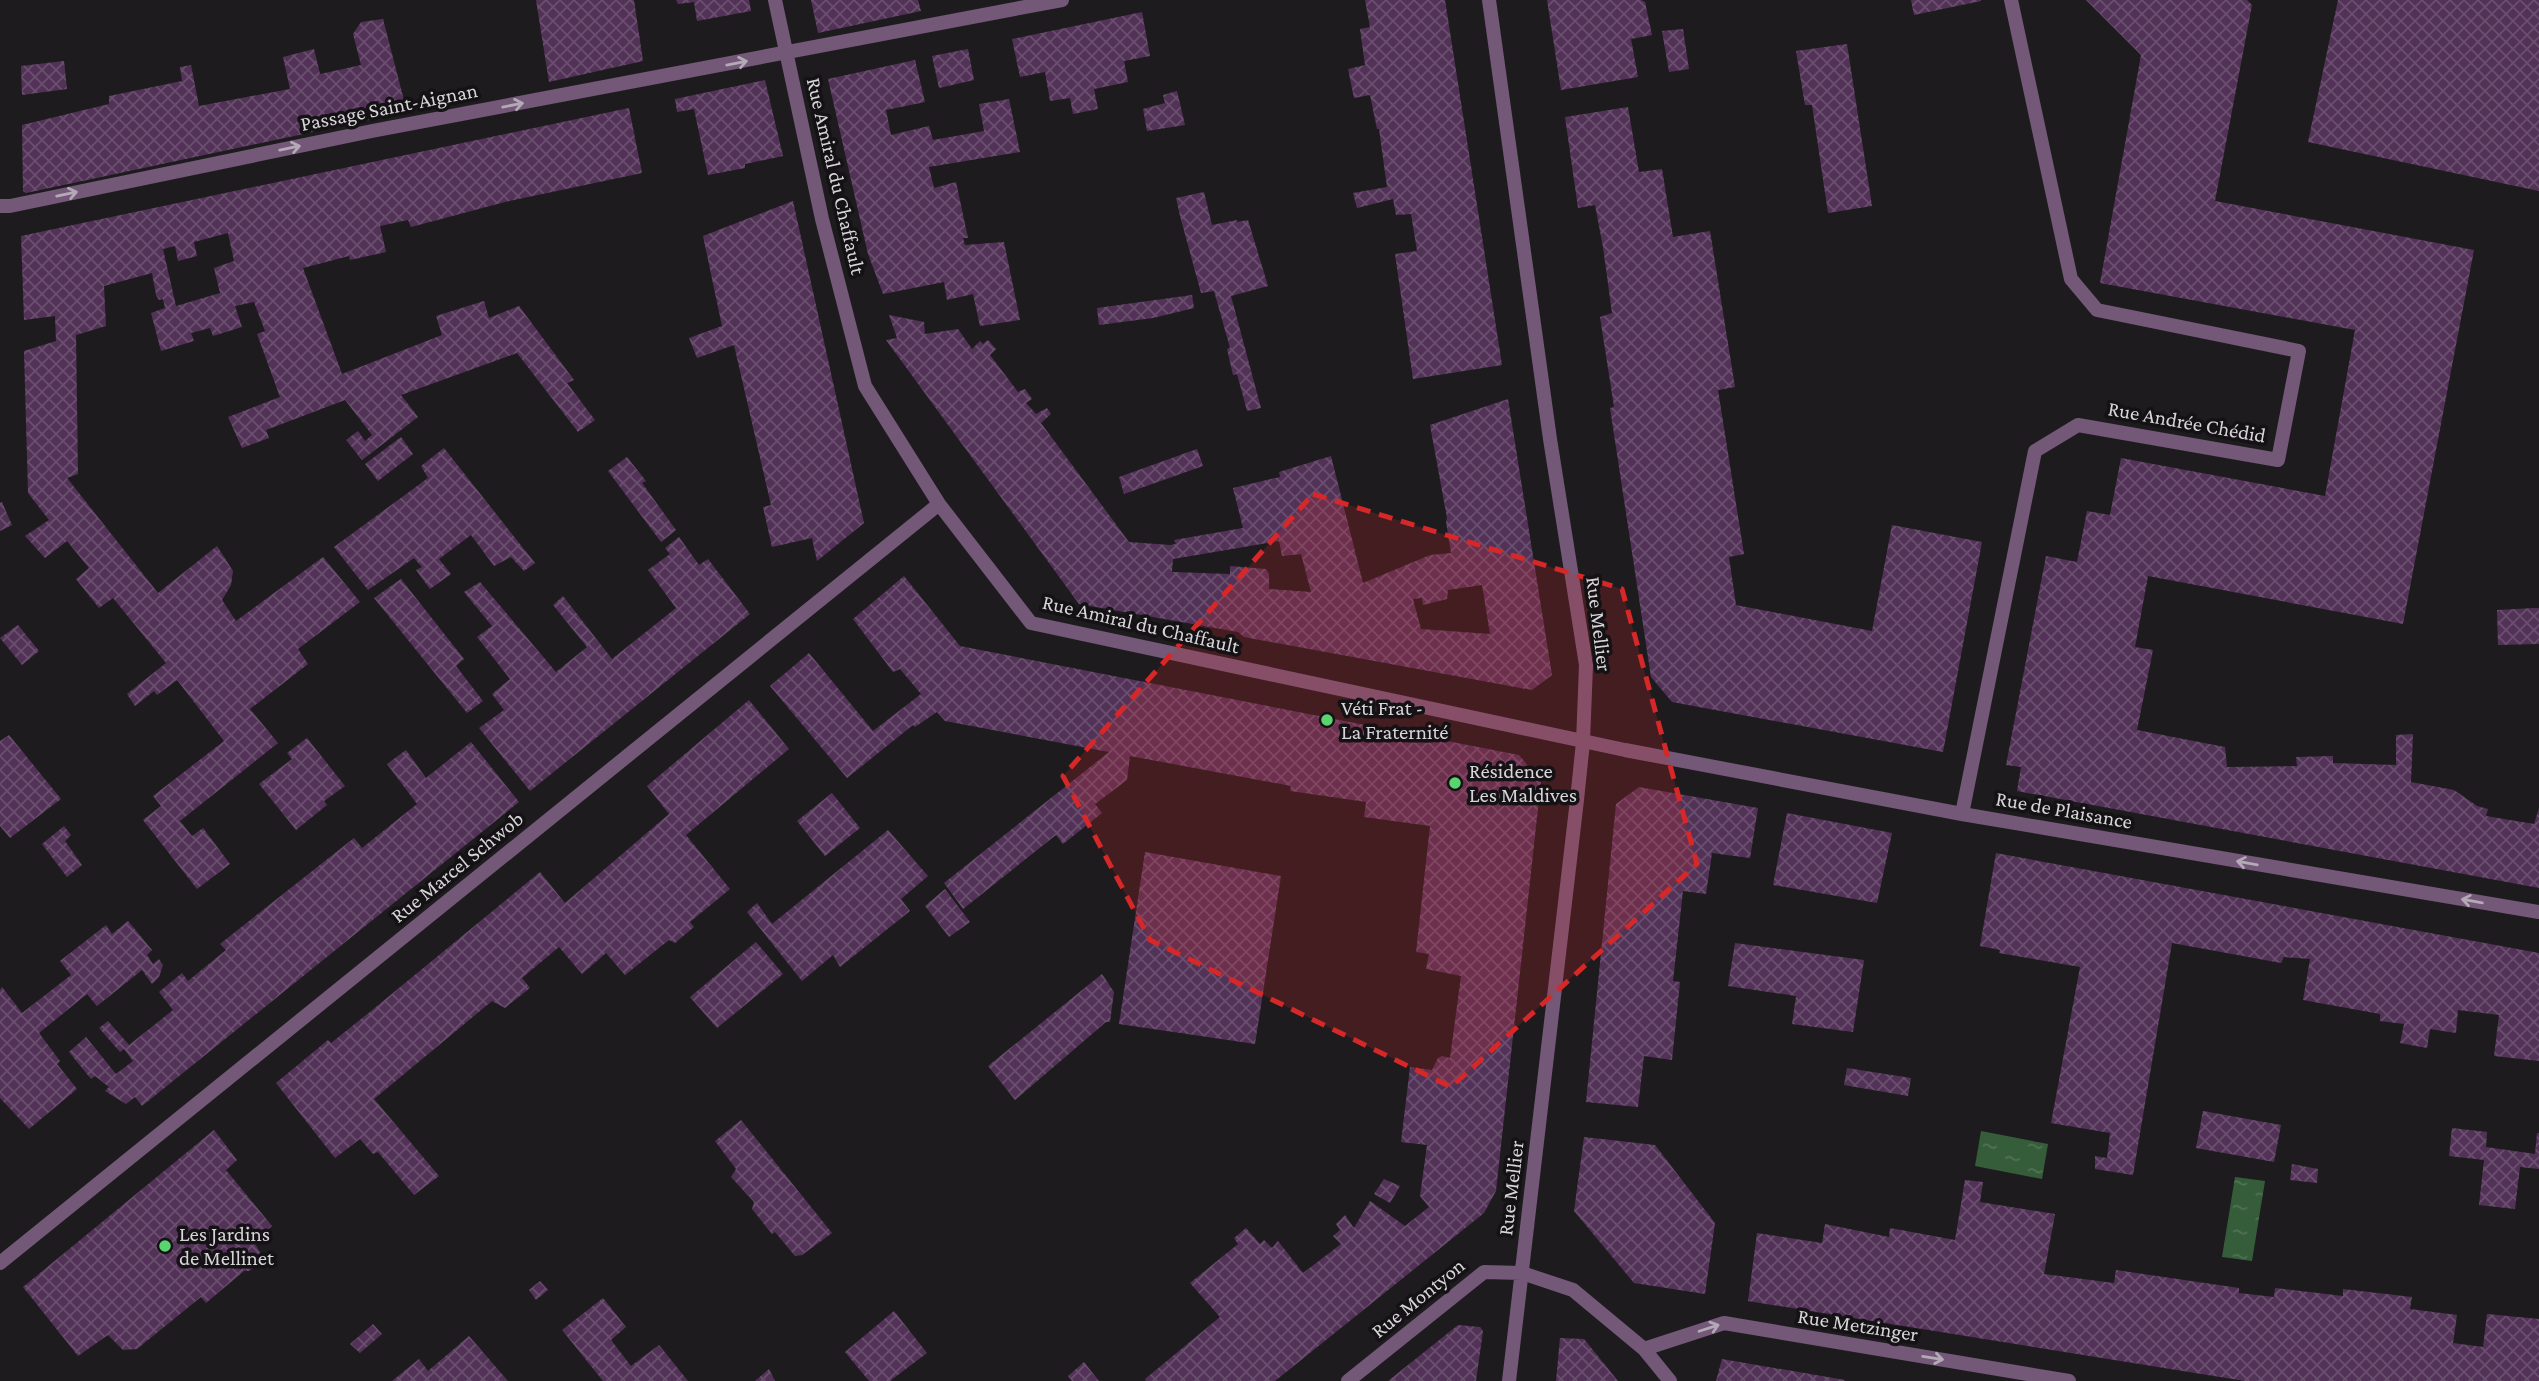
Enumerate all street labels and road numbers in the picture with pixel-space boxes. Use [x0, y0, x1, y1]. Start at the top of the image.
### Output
street label: Rue Amiral du Chaffault [802, 75, 871, 278]
street label: Passage Saint-Aignan [298, 78, 480, 136]
street label: Rue Andrée Chédid [2106, 396, 2268, 448]
street label: Rue Mellier [1581, 575, 1617, 673]
street label: Rue Amiral du Chaffault [1040, 590, 1243, 659]
street label: Rue de Plaisance [1994, 786, 2134, 834]
street label: Rue Marcel Schwob [386, 806, 528, 928]
street label: Rue Mellier [1493, 1139, 1529, 1237]
street label: Rue Montyon [1367, 1253, 1469, 1343]
street label: Rue Metzinger [1796, 1304, 1920, 1346]

